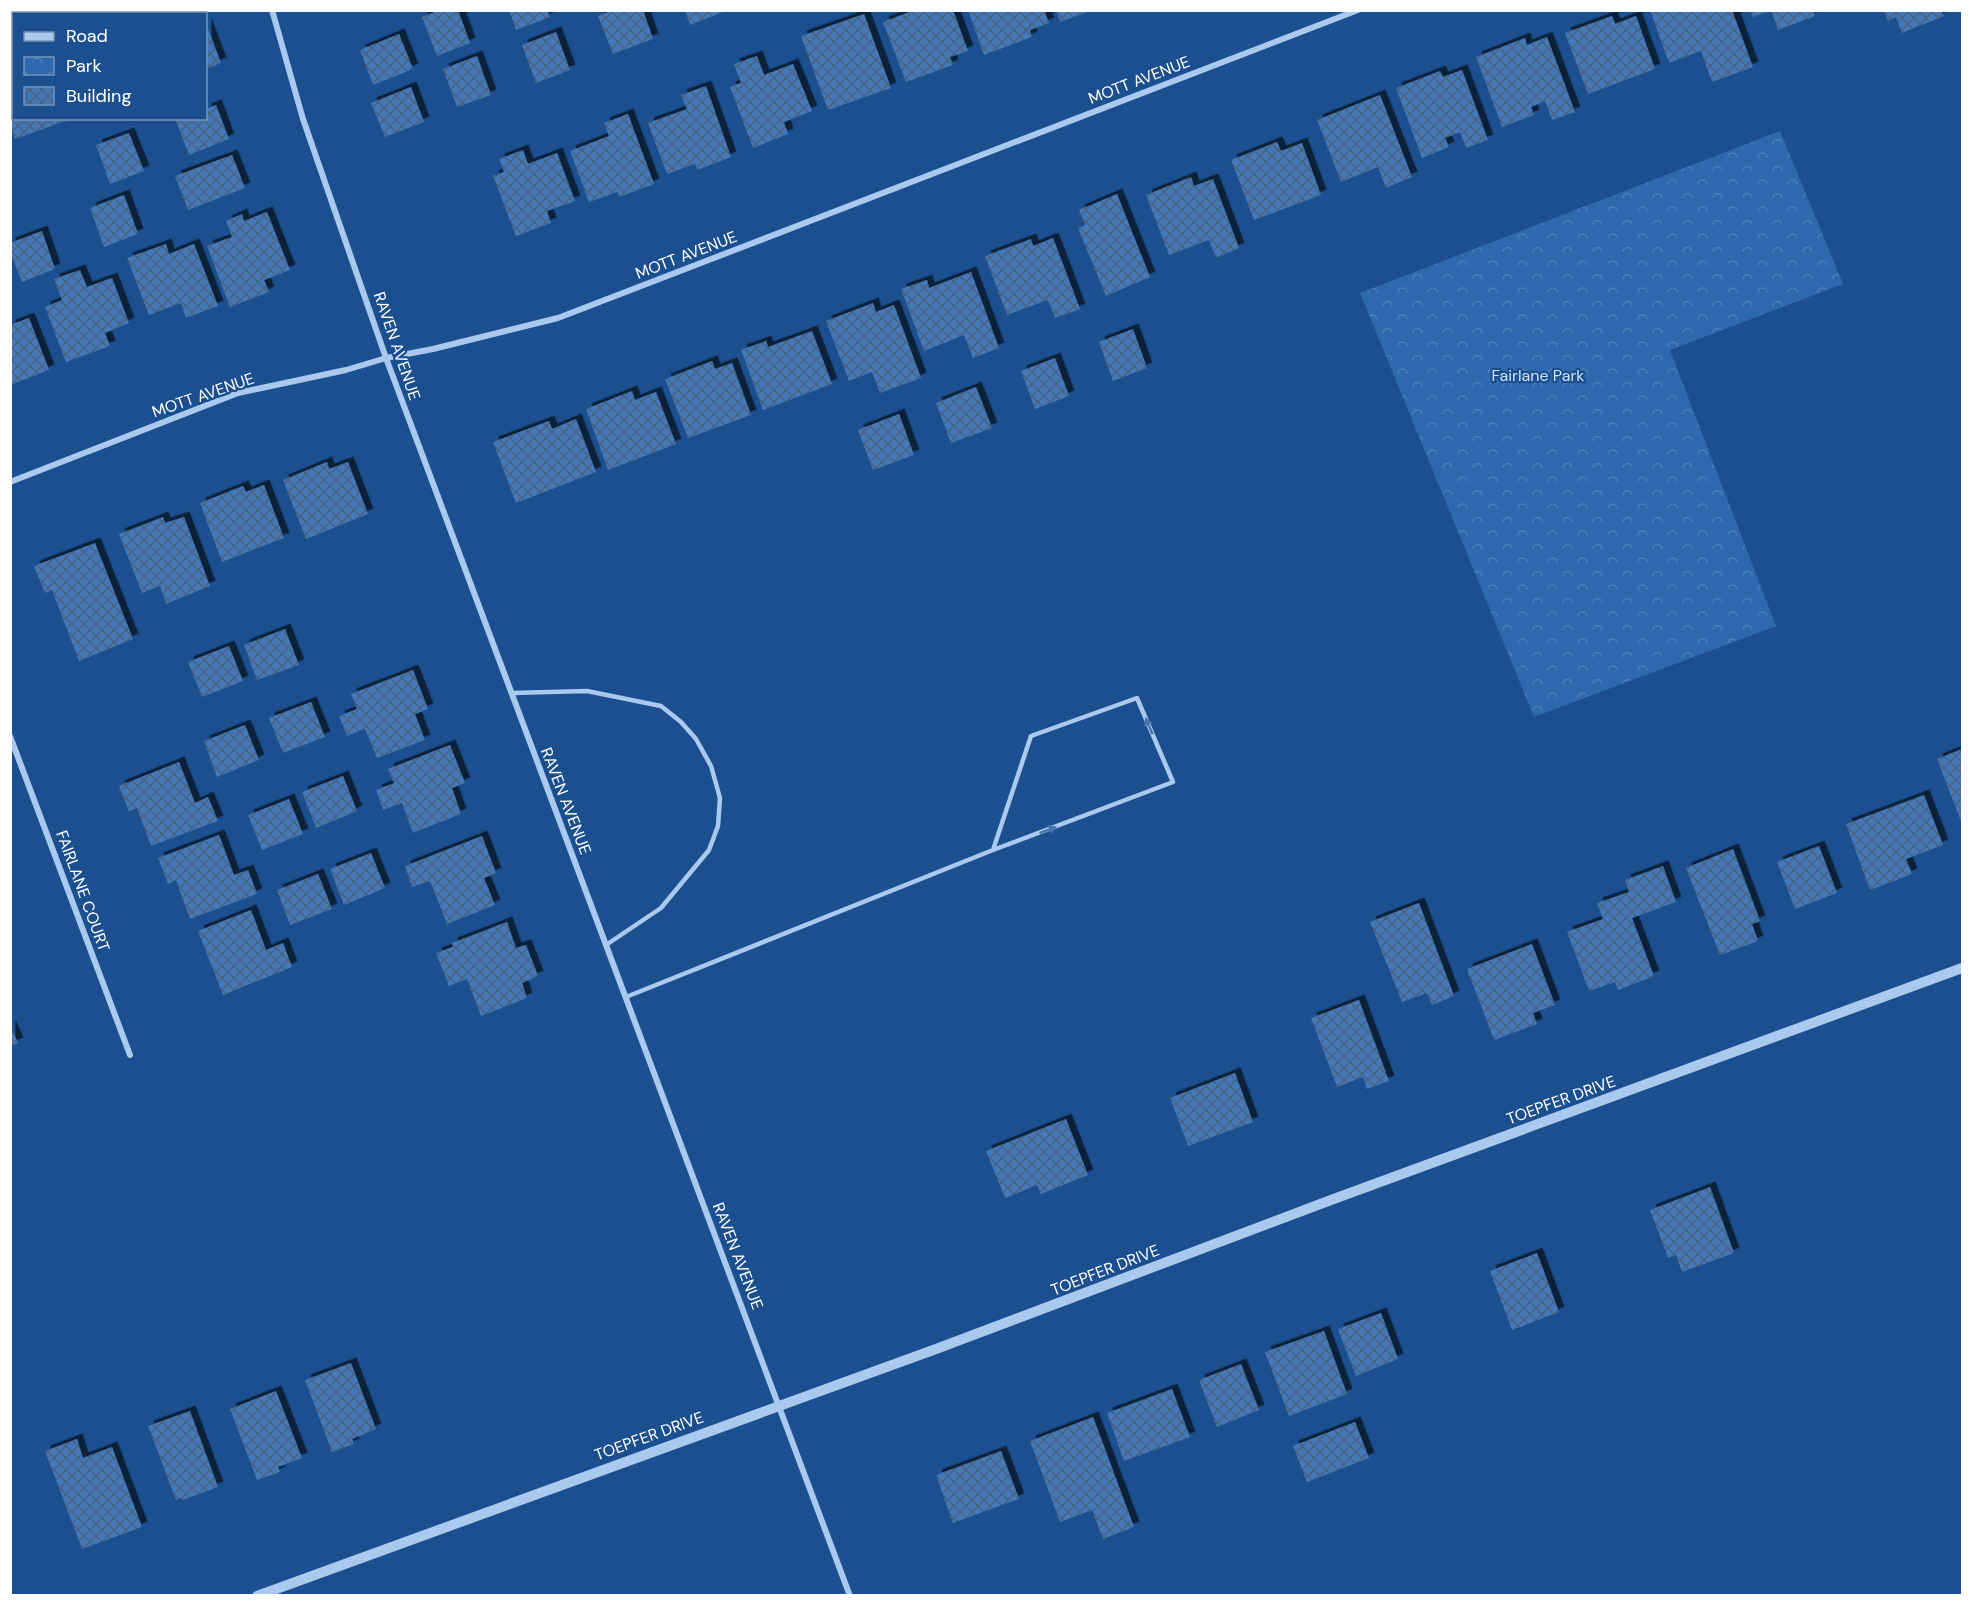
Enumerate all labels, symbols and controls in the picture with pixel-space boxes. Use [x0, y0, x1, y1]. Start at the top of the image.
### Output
legend [12, 12, 207, 120]
text: Road [66, 24, 108, 48]
street label: MOTT AVENUE [1085, 51, 1193, 109]
text: Park [66, 54, 102, 78]
text: Building [66, 84, 131, 108]
street label: MOTT AVENUE [632, 226, 740, 284]
street label: RAVEN AVENUE [369, 289, 425, 403]
park label: Fairlane Park [1492, 365, 1584, 386]
street label: MOTT AVENUE [149, 368, 257, 422]
one-way arrow [1144, 717, 1153, 735]
street label: RAVEN AVENUE [536, 744, 596, 858]
one-way arrow [1039, 824, 1057, 834]
street label: FAIRLANE COURT [51, 827, 115, 955]
street label: TOEPFER DRIVE [1504, 1071, 1618, 1129]
street label: RAVEN AVENUE [708, 1199, 768, 1313]
street label: TOEPFER DRIVE [1048, 1240, 1162, 1300]
street label: TOEPFER DRIVE [592, 1407, 706, 1465]

